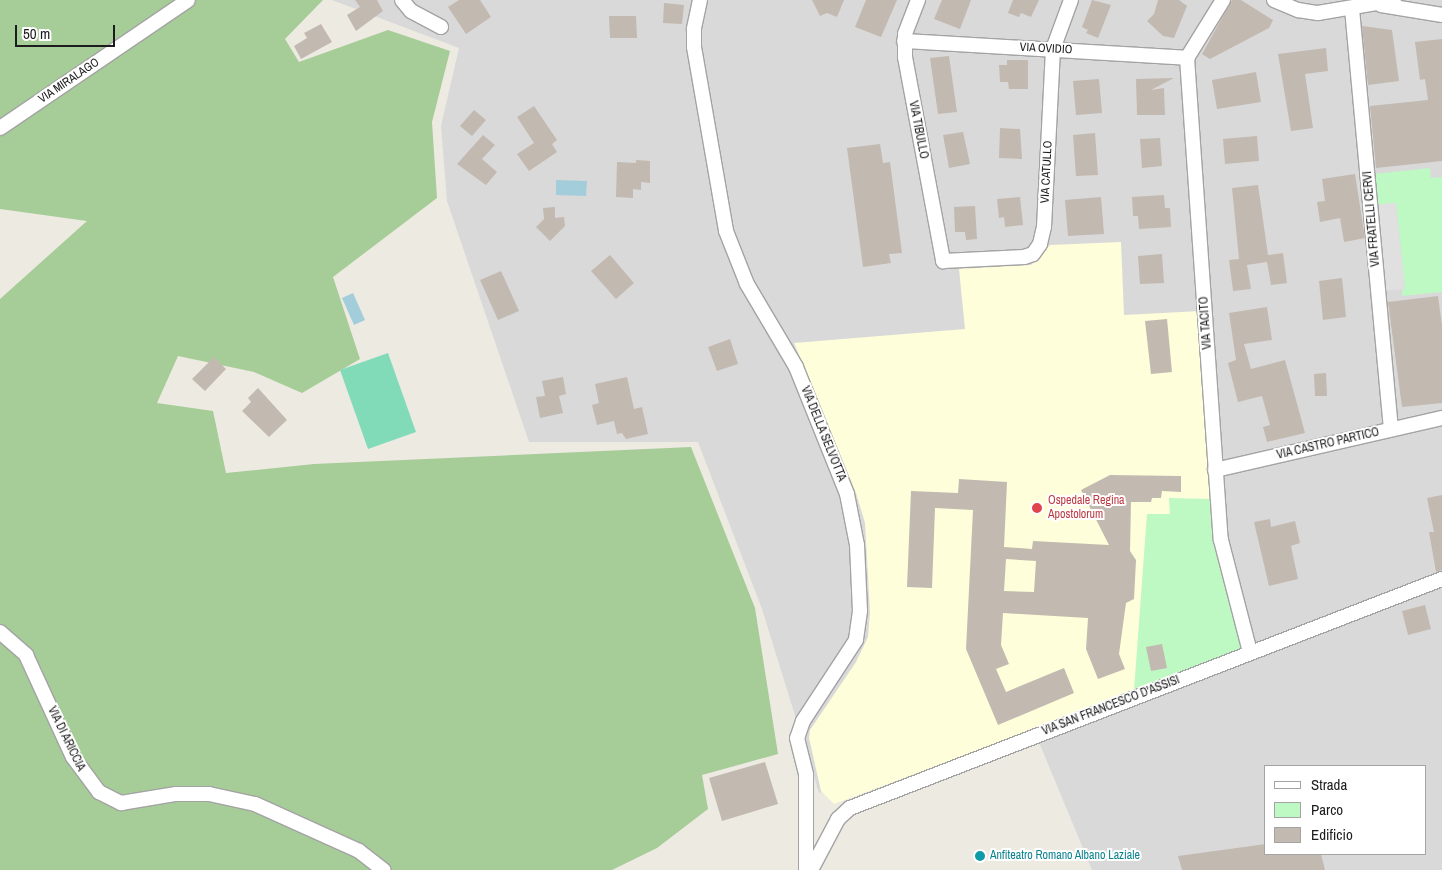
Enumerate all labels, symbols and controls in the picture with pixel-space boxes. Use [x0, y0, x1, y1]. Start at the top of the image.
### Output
scale bar [18, 15, 118, 47]
text: 50 m [23, 23, 50, 44]
street label: VIA OVIDIO [1019, 40, 1073, 58]
street label: VIA MIRALAGO [36, 55, 102, 107]
street label: VIA TIBULLO [905, 99, 931, 161]
street label: VIA CATULLO [1038, 140, 1056, 204]
street label: VIA FRATELLI CERVI [1361, 170, 1383, 268]
street label: VIA TACITO [1197, 296, 1215, 350]
street label: VIA DELLA SELVOTTA [797, 384, 849, 484]
street label: VIA CASTRO PARTICO [1275, 425, 1381, 463]
place label: Ospedale Regina Apostolorum [1048, 494, 1125, 522]
marker: Ospedale Regina Apostolorum [1030, 501, 1044, 515]
street label: VIA SAN FRANCESCO D'ASSISI [1040, 673, 1182, 739]
street label: VIA DI ARICCIA [44, 704, 88, 774]
legend [1264, 765, 1427, 855]
text: Strada [1311, 774, 1347, 795]
text: Parco [1311, 799, 1343, 820]
text: Edificio [1311, 824, 1353, 845]
place label: Anfiteatro Romano Albano Laziale [990, 849, 1140, 863]
marker: Anfiteatro Romano Albano Laziale [974, 850, 986, 862]

